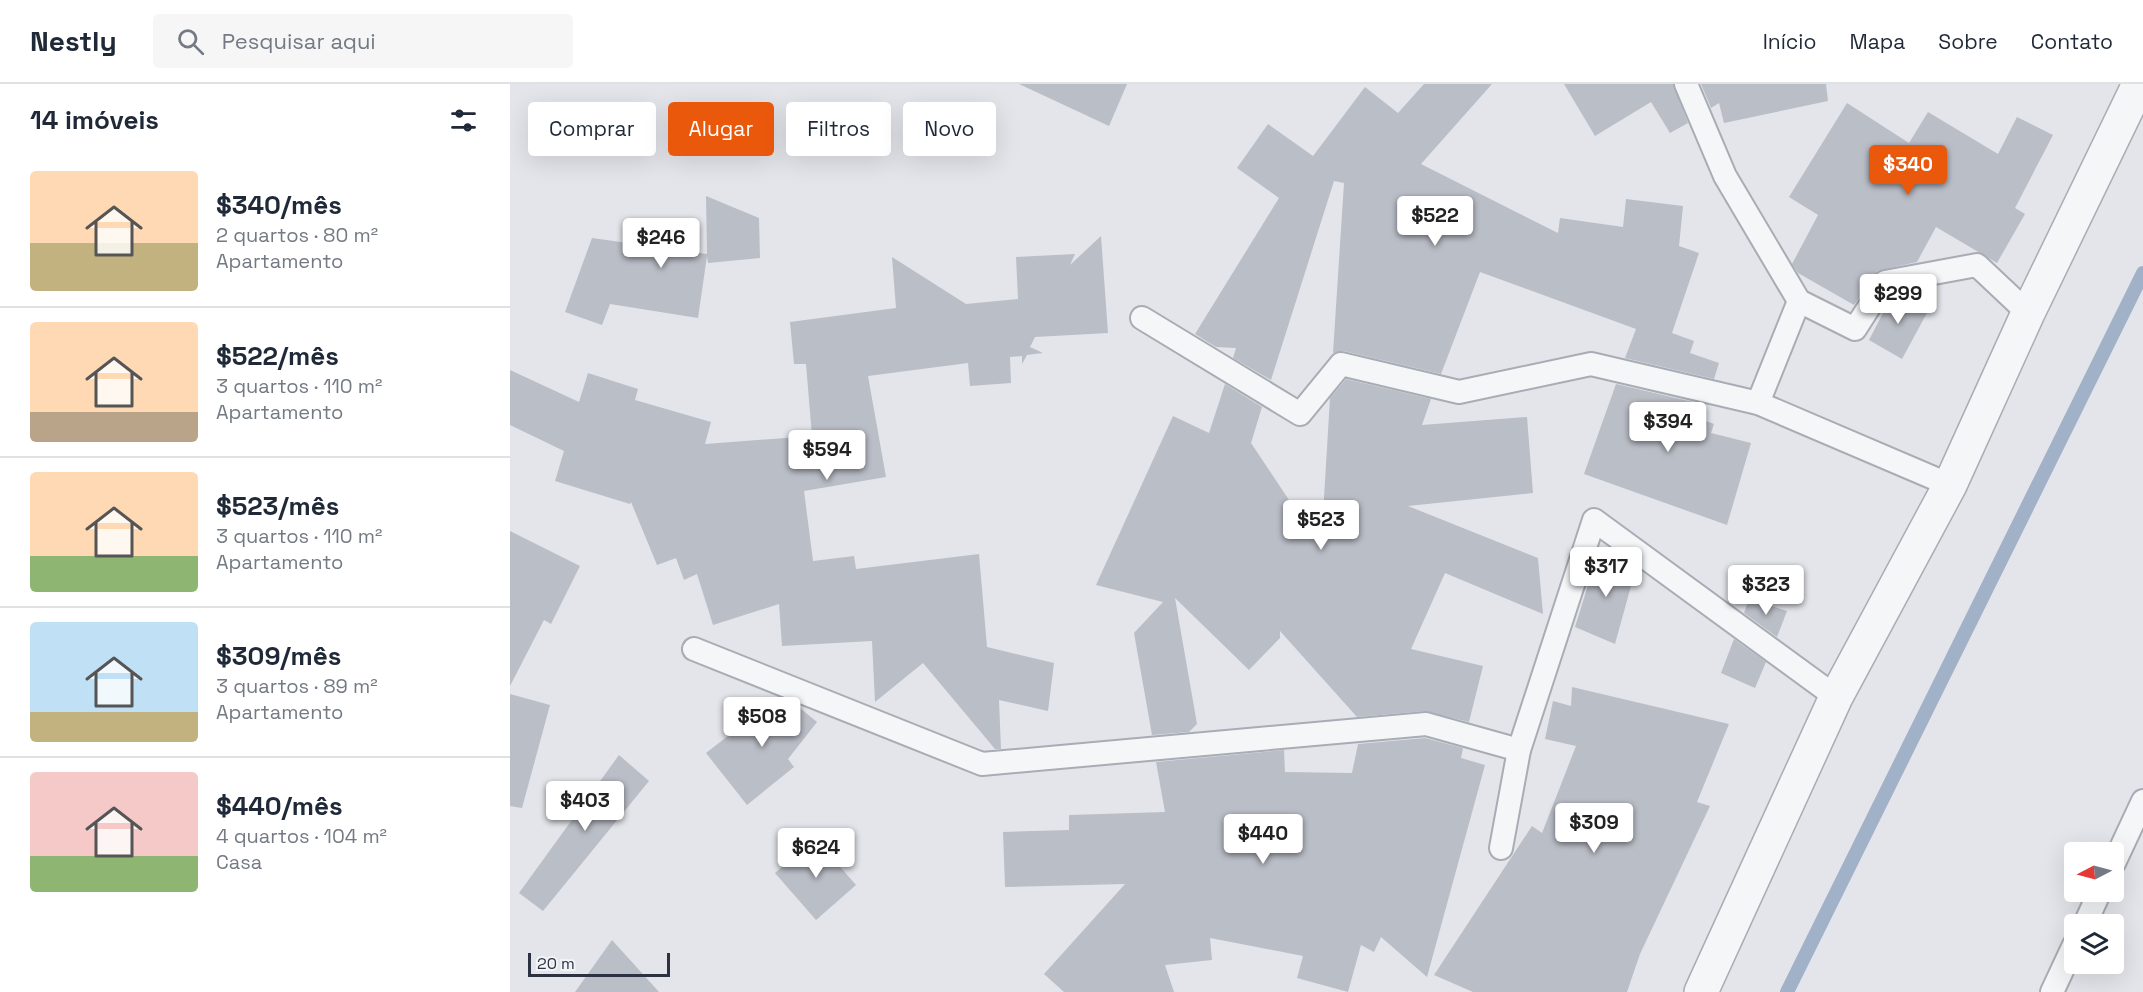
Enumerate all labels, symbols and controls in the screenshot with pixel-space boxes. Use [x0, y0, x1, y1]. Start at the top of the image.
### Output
search box [153, 14, 573, 68]
text: Nestly [30, 23, 117, 59]
icon: search [174, 25, 207, 58]
text: Pesquisar aqui [222, 27, 376, 55]
text: Início [1763, 28, 1816, 55]
text: Mapa [1849, 28, 1905, 55]
text: Sobre [1938, 28, 1998, 55]
text: Contato [2031, 28, 2113, 55]
chip: Comprar [528, 102, 656, 156]
chip: Alugar [668, 102, 774, 156]
chip: Filtros [786, 102, 891, 156]
chip: Novo [903, 102, 996, 156]
text: 14 imóveis [30, 103, 159, 137]
icon: filters [447, 104, 480, 137]
pin: $340 [1872, 145, 1944, 196]
text: $340 [1883, 151, 1933, 177]
text: $340/mês [216, 188, 342, 222]
icon: home [78, 195, 150, 267]
pin: $522 [1399, 196, 1471, 247]
text: $522 [1411, 202, 1459, 228]
pin: $246 [625, 218, 697, 269]
text: 2 quartos · 80 m² [216, 222, 378, 248]
text: $246 [637, 224, 685, 250]
text: Apartamento [216, 248, 343, 274]
pin: $299 [1862, 274, 1934, 325]
text: $299 [1874, 280, 1922, 306]
text: $522/mês [216, 339, 339, 373]
icon: home [78, 346, 150, 418]
text: 3 quartos · 110 m² [216, 373, 382, 399]
text: Apartamento [216, 399, 343, 425]
pin: $394 [1632, 402, 1704, 453]
text: $394 [1643, 408, 1693, 434]
pin: $594 [791, 430, 863, 481]
text: $594 [802, 436, 852, 462]
text: $523/mês [216, 489, 339, 523]
icon: home [78, 496, 150, 568]
pin: $523 [1285, 500, 1357, 551]
text: $523 [1297, 506, 1345, 532]
text: 3 quartos · 110 m² [216, 523, 382, 549]
pin: $317 [1570, 547, 1642, 598]
text: Apartamento [216, 549, 343, 575]
text: $317 [1584, 553, 1628, 579]
pin: $323 [1730, 565, 1802, 616]
text: $323 [1742, 571, 1790, 597]
text: $309/mês [216, 639, 341, 673]
icon: home [78, 646, 150, 718]
text: 3 quartos · 89 m² [216, 673, 378, 699]
pin: $508 [726, 697, 798, 748]
text: Apartamento [216, 699, 343, 725]
text: $508 [737, 703, 787, 729]
pin: $403 [549, 781, 621, 832]
text: $403 [560, 787, 610, 813]
text: $440/mês [216, 789, 343, 823]
icon: home [78, 796, 150, 868]
pin: $309 [1558, 803, 1630, 854]
text: $309 [1569, 809, 1619, 835]
pin: $440 [1227, 814, 1299, 865]
text: $440 [1238, 820, 1288, 846]
text: 4 quartos · 104 m² [216, 823, 387, 849]
pin: $624 [780, 828, 852, 879]
text: $624 [792, 834, 840, 860]
north arrow [2064, 842, 2124, 902]
map controls [2064, 842, 2124, 974]
text: Casa [216, 849, 262, 875]
button: layers [2064, 914, 2124, 974]
scale bar [528, 950, 670, 978]
text: 20 m [537, 953, 575, 974]

